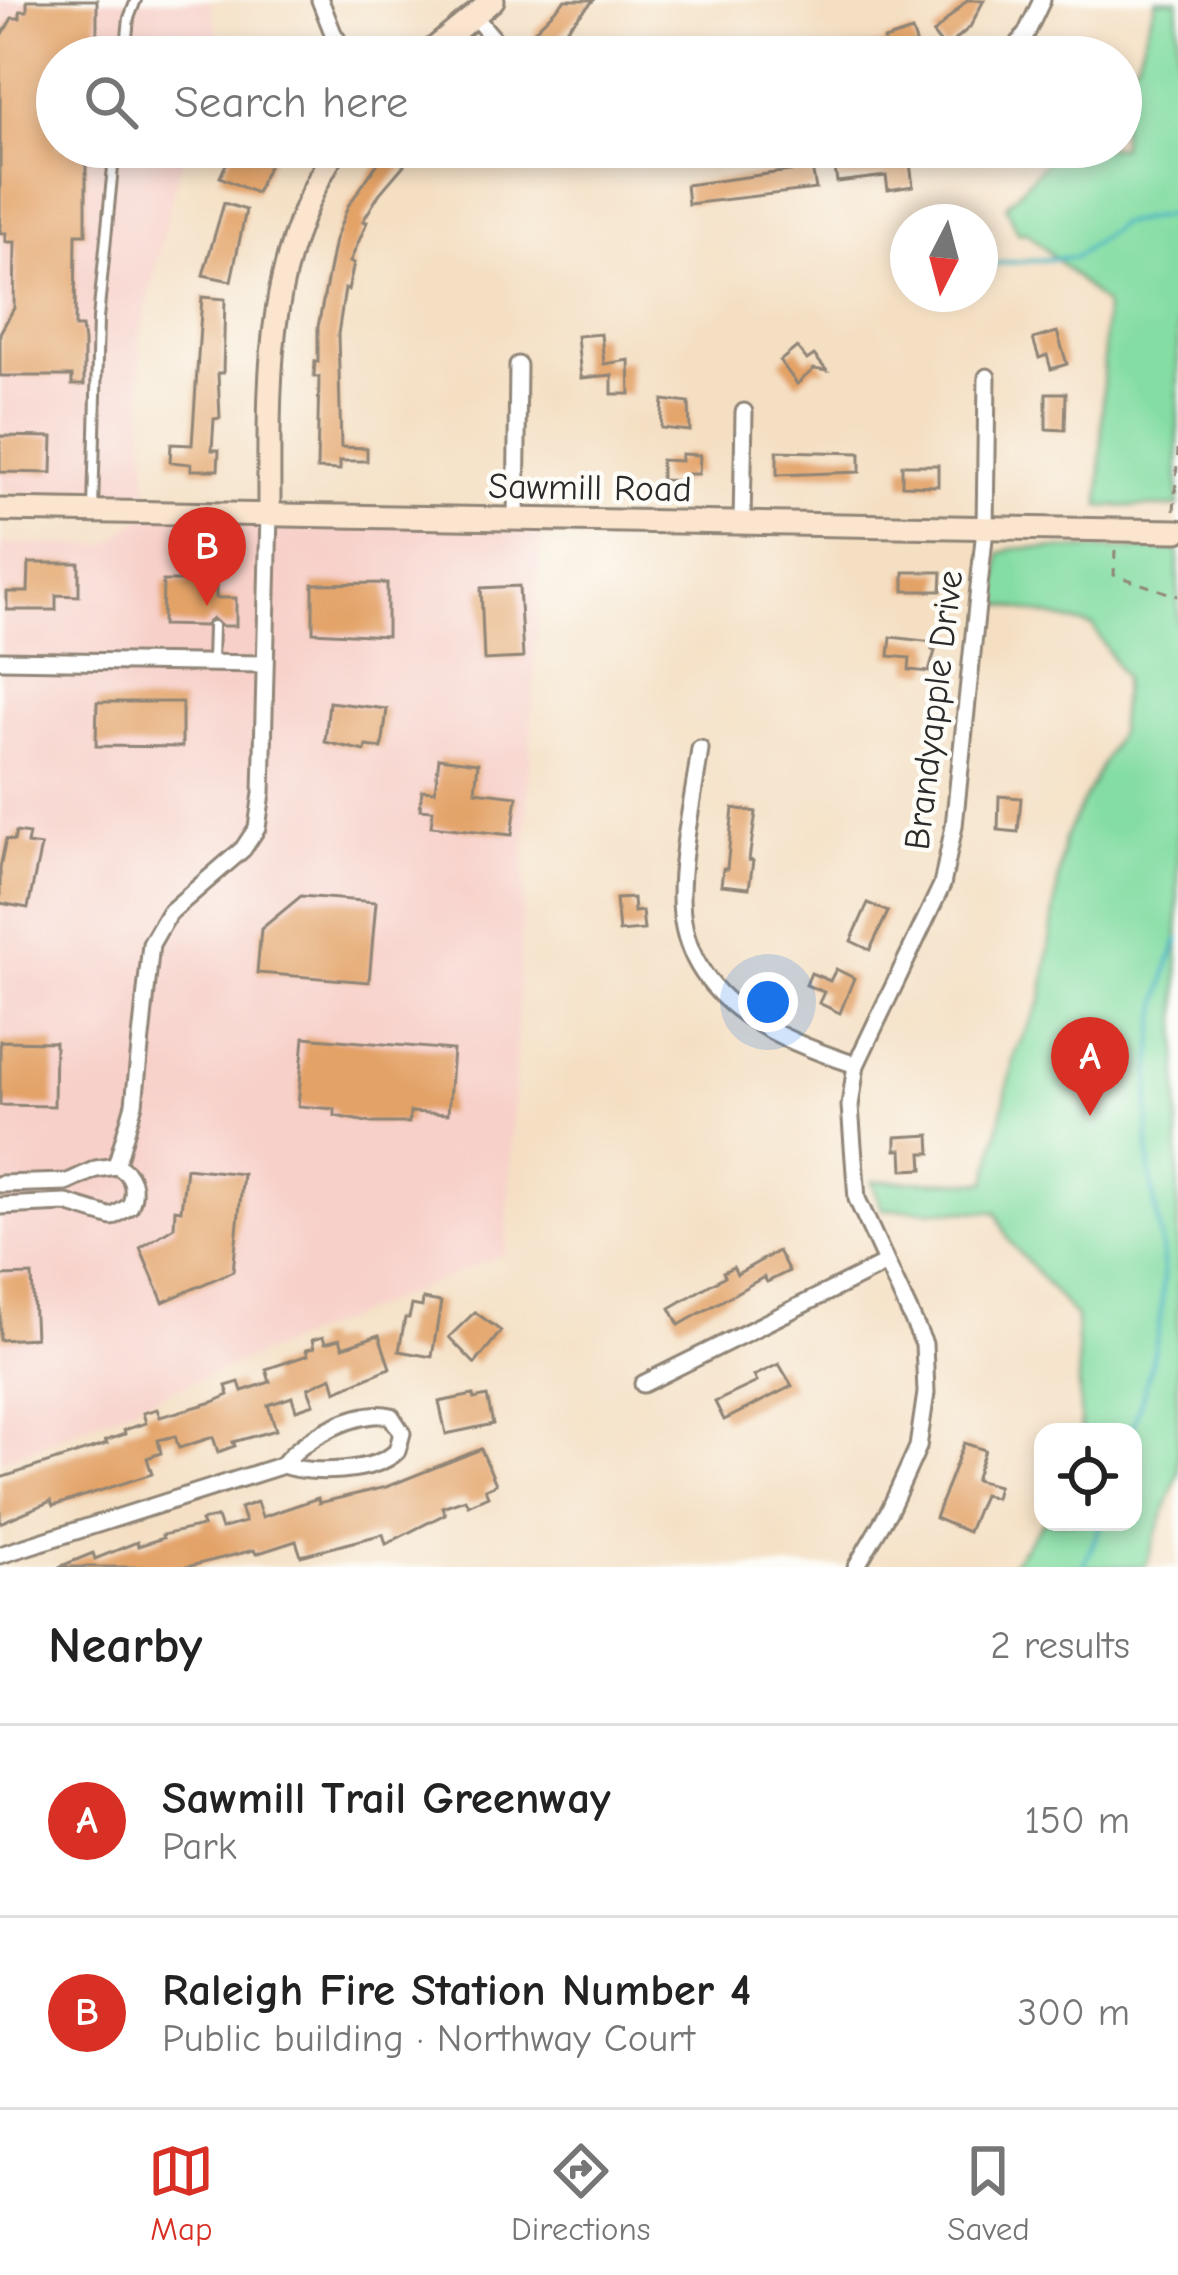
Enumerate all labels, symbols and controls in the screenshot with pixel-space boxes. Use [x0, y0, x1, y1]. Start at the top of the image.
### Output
search box [36, 36, 1142, 168]
icon: search [78, 69, 144, 135]
text: Search here [174, 76, 408, 128]
north arrow [890, 204, 998, 312]
street label: Sawmill Road [488, 466, 692, 510]
pin: B [168, 507, 246, 606]
street label: Brandyapple Drive [897, 568, 971, 852]
your location [738, 972, 798, 1032]
pin: A [1051, 1017, 1129, 1116]
map controls [1034, 1423, 1142, 1531]
button: locate [1034, 1423, 1142, 1531]
text: Nearby [48, 1616, 202, 1675]
text: 2 results [990, 1623, 1130, 1668]
text: Sawmill Trail Greenway [162, 1772, 611, 1824]
text: A [76, 1798, 98, 1843]
text: 150 m [1024, 1798, 1130, 1843]
text: Park [162, 1824, 237, 1869]
text: Raleigh Fire Station Number 4 [162, 1964, 751, 2016]
text: B [75, 1990, 99, 2035]
text: 300 m [1017, 1990, 1130, 2035]
text: Public building · Northway Court [162, 2016, 695, 2061]
tab: Map [148, 2138, 214, 2248]
tab: Directions [511, 2138, 651, 2248]
tab: Saved [947, 2138, 1030, 2248]

